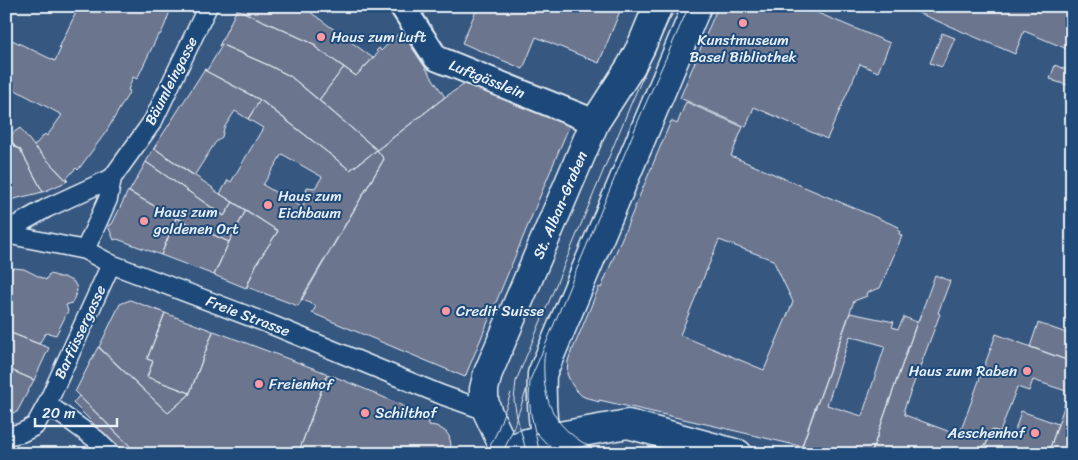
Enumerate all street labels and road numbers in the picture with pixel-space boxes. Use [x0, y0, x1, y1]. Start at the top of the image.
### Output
street label: Bäumleingasse [137, 32, 205, 130]
street label: Luftgässlein [445, 52, 529, 106]
street label: St. Alban-Graben [525, 147, 595, 263]
street label: Barfüssergasse [47, 280, 113, 383]
street label: Freie Strasse [202, 288, 294, 344]

